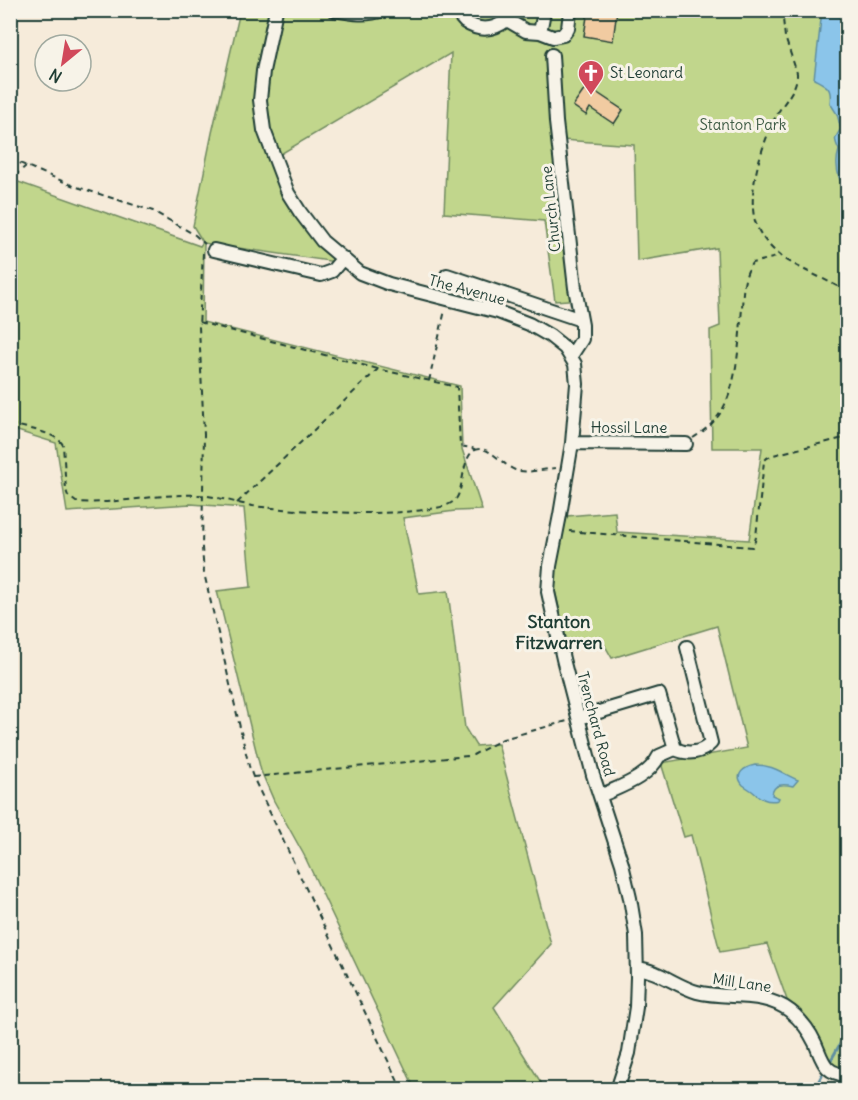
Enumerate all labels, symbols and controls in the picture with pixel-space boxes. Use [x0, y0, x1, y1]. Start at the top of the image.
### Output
north arrow [33, 33, 93, 93]
church icon: St Leonard [576, 58, 606, 96]
place label: St Leonard [610, 63, 683, 82]
text: N [46, 65, 65, 87]
park label: Stanton Park [700, 115, 787, 134]
street label: Church Lane [537, 165, 564, 253]
street label: The Avenue [427, 270, 507, 309]
street label: Hossil Lane [591, 418, 667, 437]
district label: Stanton Fitzwarren [515, 610, 603, 654]
street label: Trenchard Road [573, 669, 620, 778]
street label: Mill Lane [711, 969, 773, 996]

